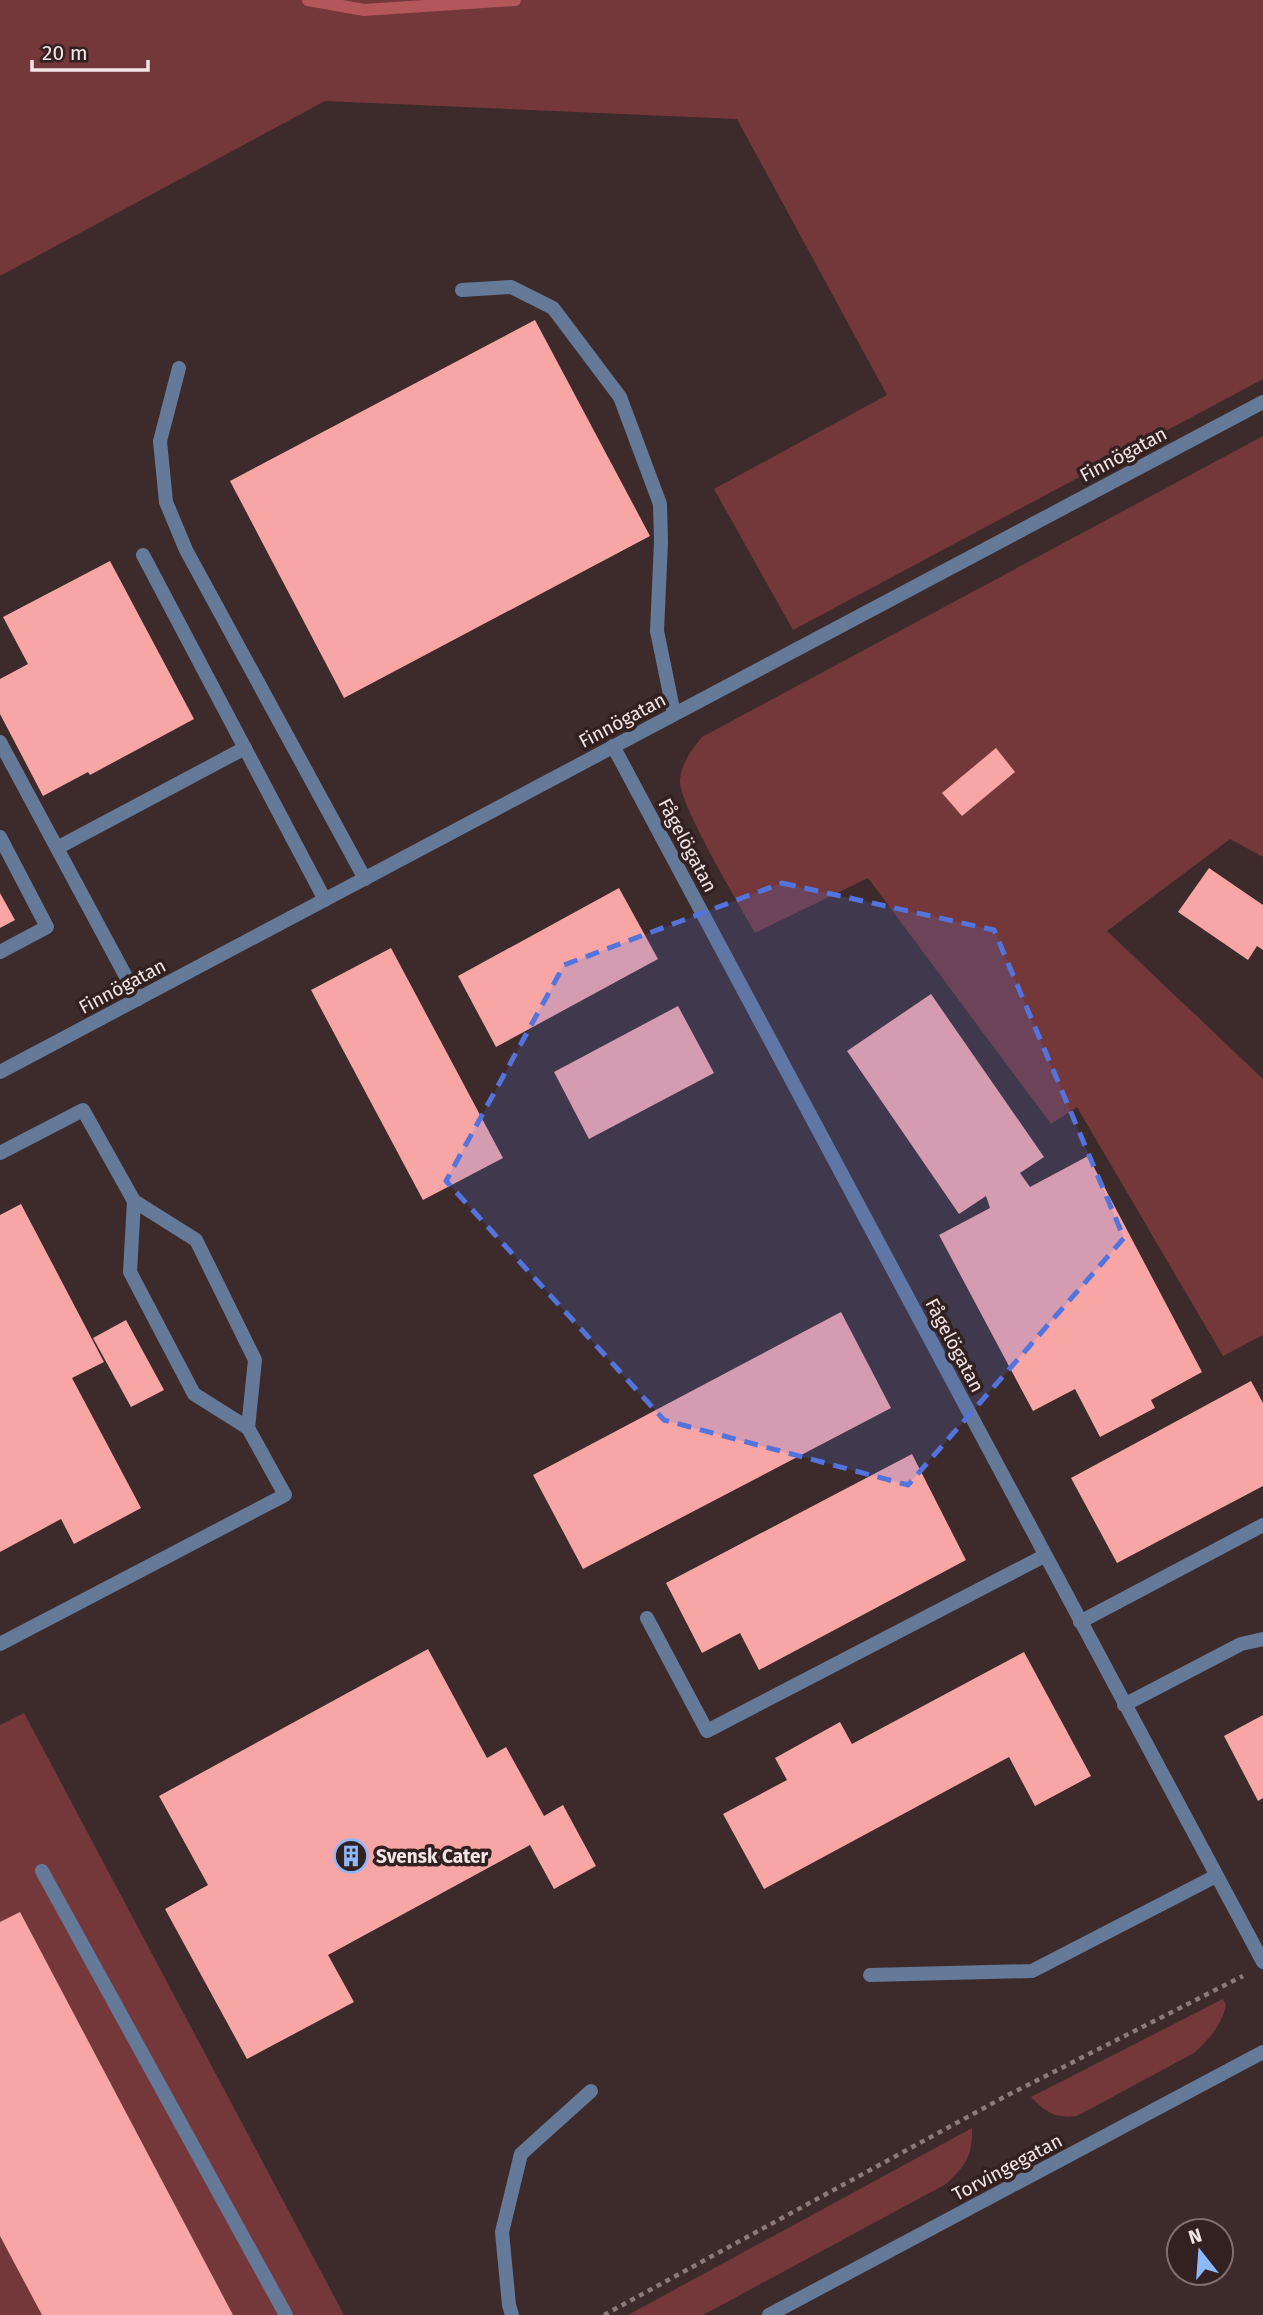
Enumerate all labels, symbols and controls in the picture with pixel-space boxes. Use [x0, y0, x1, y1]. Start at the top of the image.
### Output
scale bar [32, 28, 147, 72]
text: 20 m [42, 40, 88, 66]
street label: Finnögatan [1076, 422, 1171, 487]
street label: Finnögatan [575, 688, 670, 753]
street label: Fågelögatan [653, 794, 722, 896]
street label: Finnögatan [75, 954, 170, 1019]
street label: Fågelögatan [920, 1294, 989, 1396]
building icon: Svensk Cater [332, 1837, 370, 1875]
place label: Svensk Cater [376, 1845, 489, 1868]
street label: Torvingegatan [948, 2129, 1066, 2206]
north arrow [1165, 2217, 1235, 2287]
text: N [1186, 2223, 1205, 2249]

